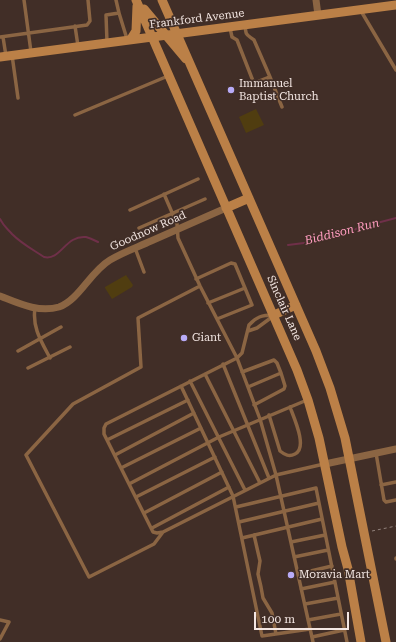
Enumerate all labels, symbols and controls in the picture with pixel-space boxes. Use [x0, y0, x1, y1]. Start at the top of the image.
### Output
street label: Frankford Avenue [149, 7, 245, 31]
place label: Immanuel Baptist Church [239, 77, 319, 103]
marker: Immanuel Baptist Church [226, 85, 236, 95]
street label: Goodnow Road [108, 208, 188, 254]
water label: Biddison Run [303, 216, 381, 248]
street label: Sinclair Lane [264, 273, 304, 343]
place label: Giant [192, 331, 221, 345]
marker: Giant [179, 333, 189, 343]
place label: Moravia Mart [299, 568, 370, 582]
marker: Moravia Mart [286, 570, 296, 580]
scale bar [256, 604, 351, 630]
text: 100 m [261, 612, 295, 626]

